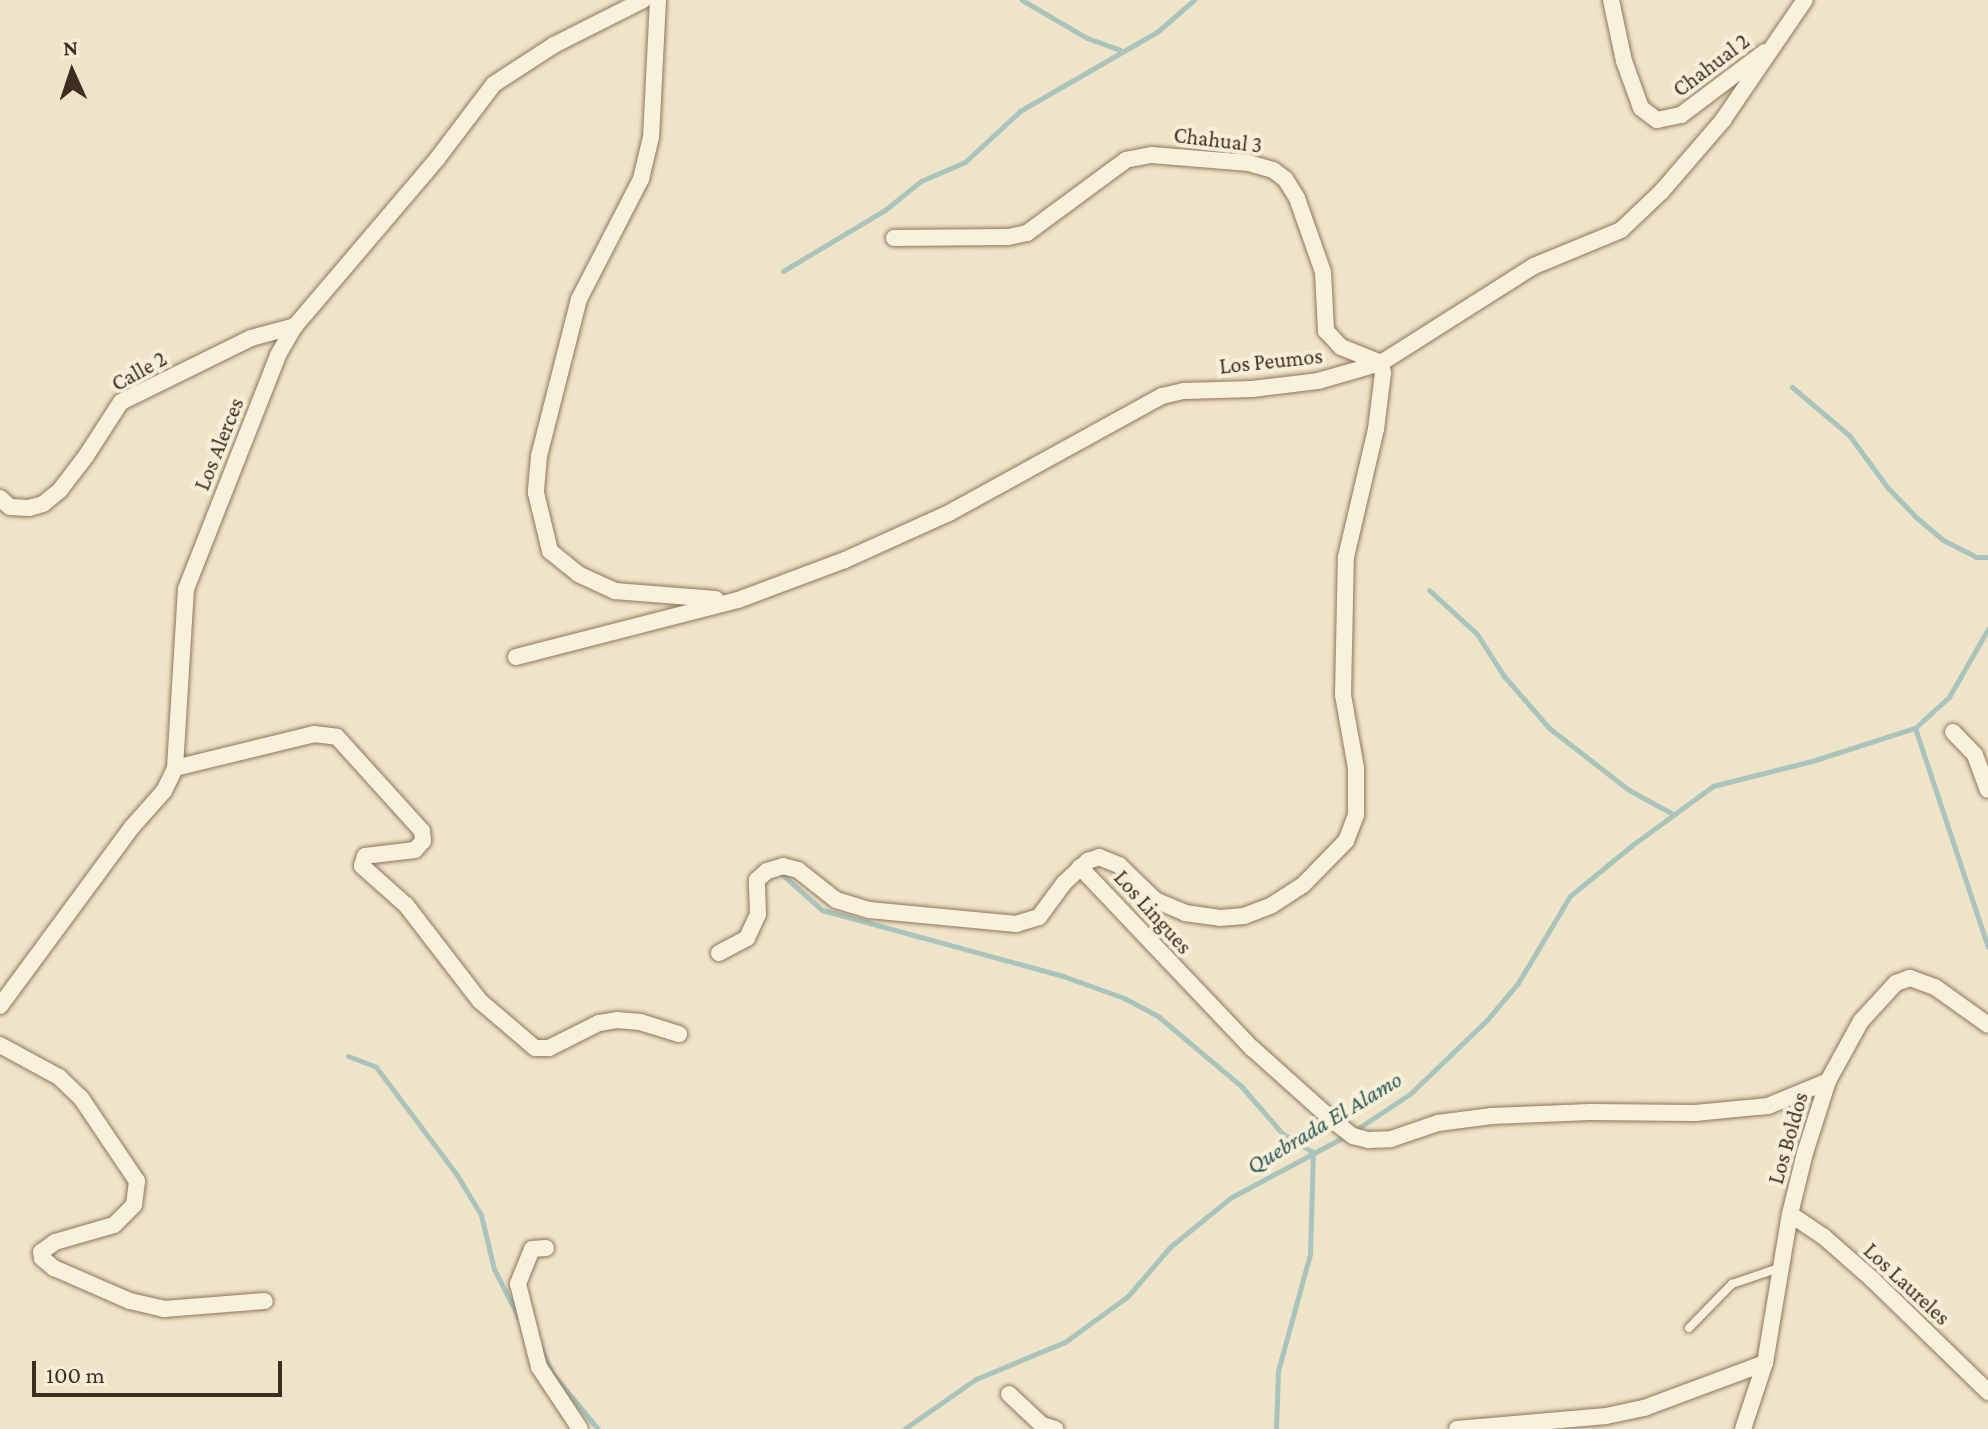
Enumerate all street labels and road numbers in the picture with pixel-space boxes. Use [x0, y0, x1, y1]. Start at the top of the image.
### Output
street label: Chahual 2 [1668, 28, 1754, 102]
street label: Chahual 3 [1172, 121, 1264, 159]
street label: Los Peumos [1218, 342, 1324, 380]
street label: Calle 2 [107, 345, 171, 397]
street label: Los Alerces [189, 394, 249, 494]
street label: Los Lingues [1108, 865, 1198, 959]
street label: Los Boldos [1762, 1089, 1814, 1187]
street label: Los Laureles [1858, 1237, 1956, 1331]

